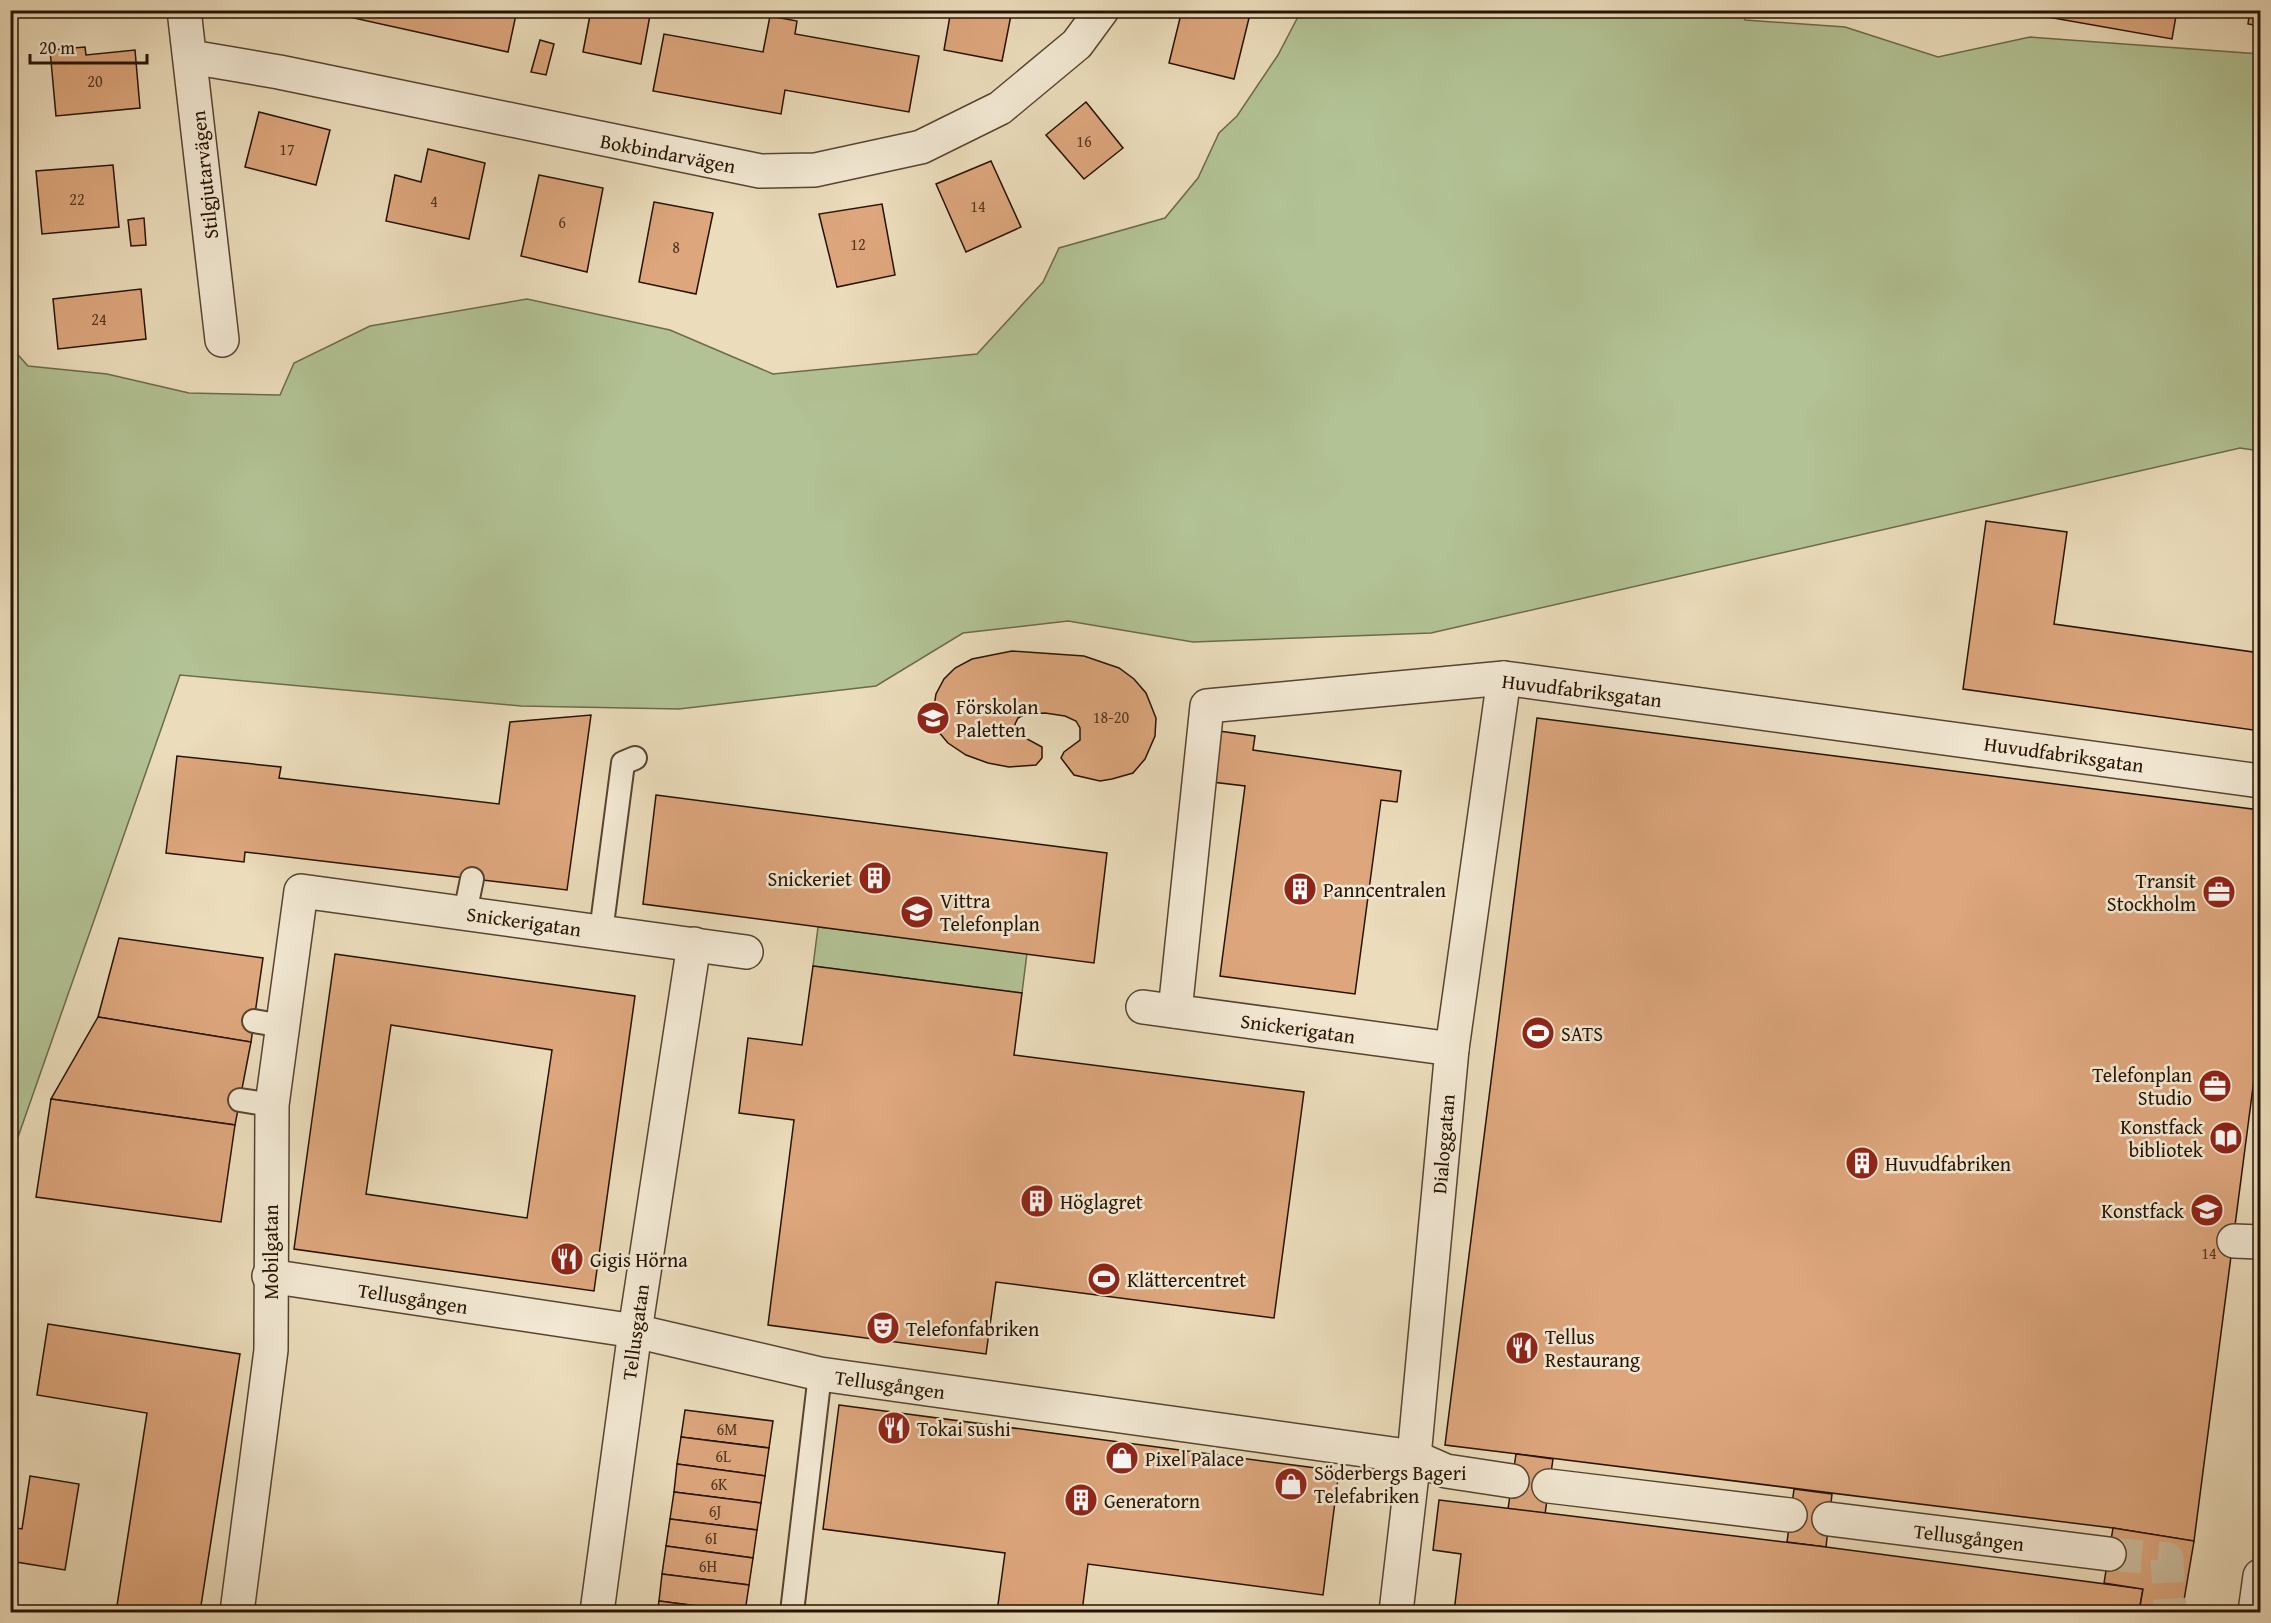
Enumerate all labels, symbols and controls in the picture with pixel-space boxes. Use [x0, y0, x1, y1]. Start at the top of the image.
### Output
scale bar [30, 27, 147, 65]
text: 20 m [39, 34, 75, 61]
house number: 20 [87, 69, 103, 93]
street label: Stilgjutarvägen [183, 109, 225, 241]
street label: Bokbindarvägen [598, 126, 738, 180]
house number: 16 [1076, 129, 1092, 153]
house number: 17 [279, 137, 295, 161]
house number: 22 [69, 187, 85, 211]
house number: 4 [430, 189, 438, 213]
house number: 14 [970, 194, 986, 218]
house number: 6 [558, 210, 566, 234]
house number: 12 [850, 232, 866, 256]
house number: 8 [672, 235, 680, 259]
house number: 24 [91, 307, 107, 331]
street label: Huvudfabriksgatan [1500, 666, 1664, 714]
place label: Förskolan Paletten [956, 692, 1038, 744]
school or university icon: Förskolan Paletten [915, 700, 951, 736]
house number: 18-20 [1093, 705, 1129, 729]
street label: Huvudfabriksgatan [1982, 728, 2146, 780]
building icon: Snickeriet [857, 860, 893, 896]
place label: Snickeriet [767, 864, 852, 893]
place label: Transit Stockholm [2107, 866, 2197, 918]
building icon: Panncentralen [1282, 871, 1318, 907]
office icon: Transit Stockholm [2201, 874, 2237, 910]
place label: Panncentralen [1323, 875, 1446, 904]
place label: Vittra Telefonplan [940, 886, 1040, 938]
school or university icon: Vittra Telefonplan [899, 894, 935, 930]
street label: Snickerigatan [465, 899, 583, 943]
street label: Snickerigatan [1239, 1006, 1357, 1050]
sports icon: SATS [1520, 1015, 1556, 1051]
place label: SATS [1561, 1019, 1603, 1048]
place label: Telefonplan Studio [2092, 1060, 2192, 1112]
office icon: Telefonplan Studio [2197, 1068, 2233, 1104]
street label: Dialoggatan [1424, 1093, 1462, 1195]
place label: Konstfack bibliotek [2120, 1112, 2204, 1164]
library icon: Konstfack bibliotek [2208, 1120, 2244, 1156]
building icon: Huvudfabriken [1844, 1145, 1880, 1181]
place label: Huvudfabriken [1885, 1149, 2011, 1178]
building icon: Höglagret [1019, 1183, 1055, 1219]
place label: Höglagret [1060, 1187, 1143, 1216]
school or university icon: Konstfack [2189, 1192, 2225, 1228]
place label: Konstfack [2101, 1196, 2185, 1225]
street label: Mobilgatan [256, 1204, 285, 1300]
restaurant icon: Gigis Hörna [549, 1241, 585, 1277]
house number: 14 [2201, 1241, 2217, 1265]
place label: Gigis Hörna [590, 1245, 688, 1274]
sports icon: Klättercentret [1086, 1261, 1122, 1297]
place label: Klättercentret [1127, 1265, 1246, 1294]
street label: Tellusgången [356, 1275, 470, 1321]
street label: Tellusgatan [614, 1282, 656, 1382]
theatre icon: Telefonfabriken [865, 1310, 901, 1346]
place label: Telefonfabriken [906, 1314, 1039, 1343]
place label: Tellus Restaurang [1545, 1322, 1640, 1374]
restaurant icon: Tellus Restaurang [1504, 1330, 1540, 1366]
street label: Tellusgången [833, 1362, 947, 1406]
restaurant icon: Tokai sushi [876, 1410, 912, 1446]
place label: Tokai sushi [917, 1414, 1011, 1443]
house number: 6M [717, 1417, 737, 1441]
shop icon: Pixel Palace [1104, 1440, 1140, 1476]
house number: 6L [715, 1444, 731, 1468]
place label: Pixel Palace [1145, 1444, 1244, 1473]
place label: Söderbergs Bageri Telefabriken [1314, 1458, 1467, 1510]
shop icon: Söderbergs Bageri Telefabriken [1273, 1466, 1309, 1502]
house number: 6K [710, 1472, 728, 1496]
building icon: Generatorn [1063, 1482, 1099, 1518]
place label: Generatorn [1104, 1486, 1200, 1515]
house number: 6J [709, 1499, 721, 1523]
street label: Tellusgången [1912, 1516, 2026, 1558]
house number: 6I [705, 1526, 717, 1550]
house number: 6H [699, 1554, 718, 1578]

